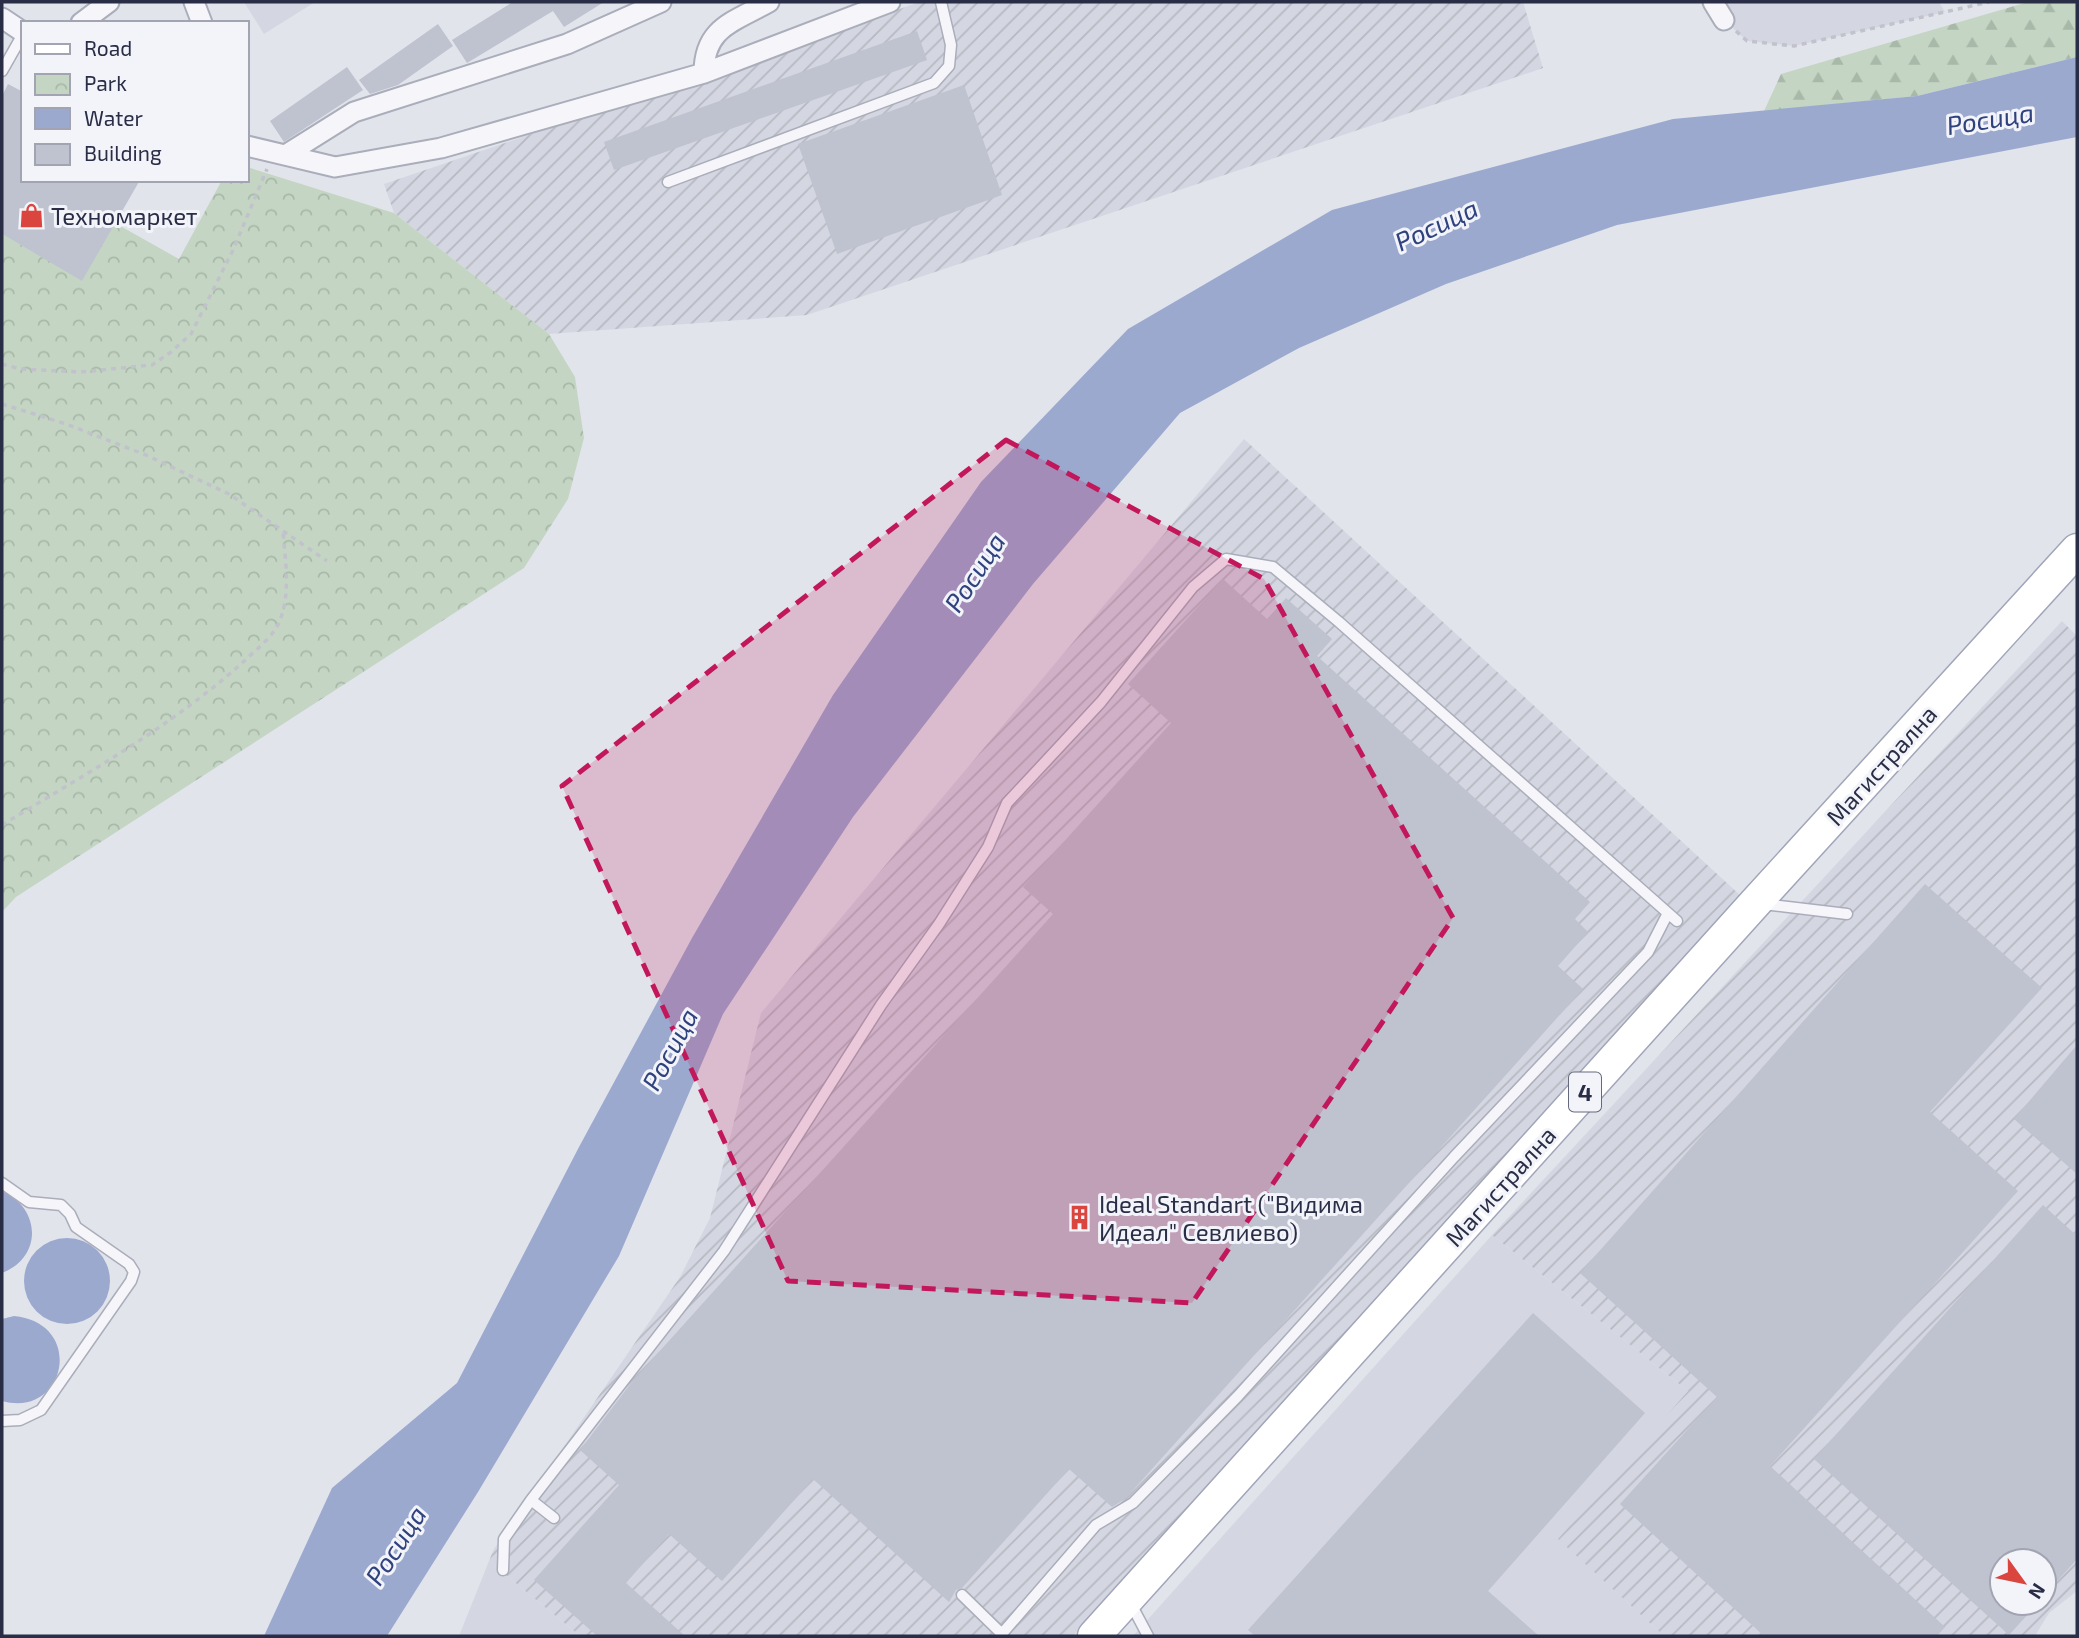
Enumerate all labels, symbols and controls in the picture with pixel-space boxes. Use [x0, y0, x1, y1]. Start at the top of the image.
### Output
legend [21, 21, 248, 182]
text: Road [84, 35, 132, 60]
text: Park [84, 70, 127, 95]
water label: Росица [1944, 96, 2036, 140]
text: Water [84, 105, 143, 130]
text: Building [84, 140, 162, 165]
water label: Росица [1390, 191, 1482, 257]
shop icon: Техномаркет [17, 201, 45, 229]
place label: Техномаркет [51, 201, 198, 230]
water label: Росица [937, 527, 1011, 617]
street label: Магистрална [1820, 699, 1942, 831]
water label: Росица [635, 1003, 703, 1095]
road number: 4 [1569, 1072, 1601, 1112]
street label: Магистрална [1439, 1120, 1561, 1252]
place label: Ideal Standart ("Видима Идеал" Севлиево) [1099, 1189, 1363, 1246]
building icon: Ideal Standart ("Видима Идеал" Севлиево) [1065, 1203, 1093, 1231]
water label: Росица [358, 1500, 432, 1590]
north arrow [1988, 1547, 2058, 1617]
text: N [2024, 1580, 2051, 1604]

